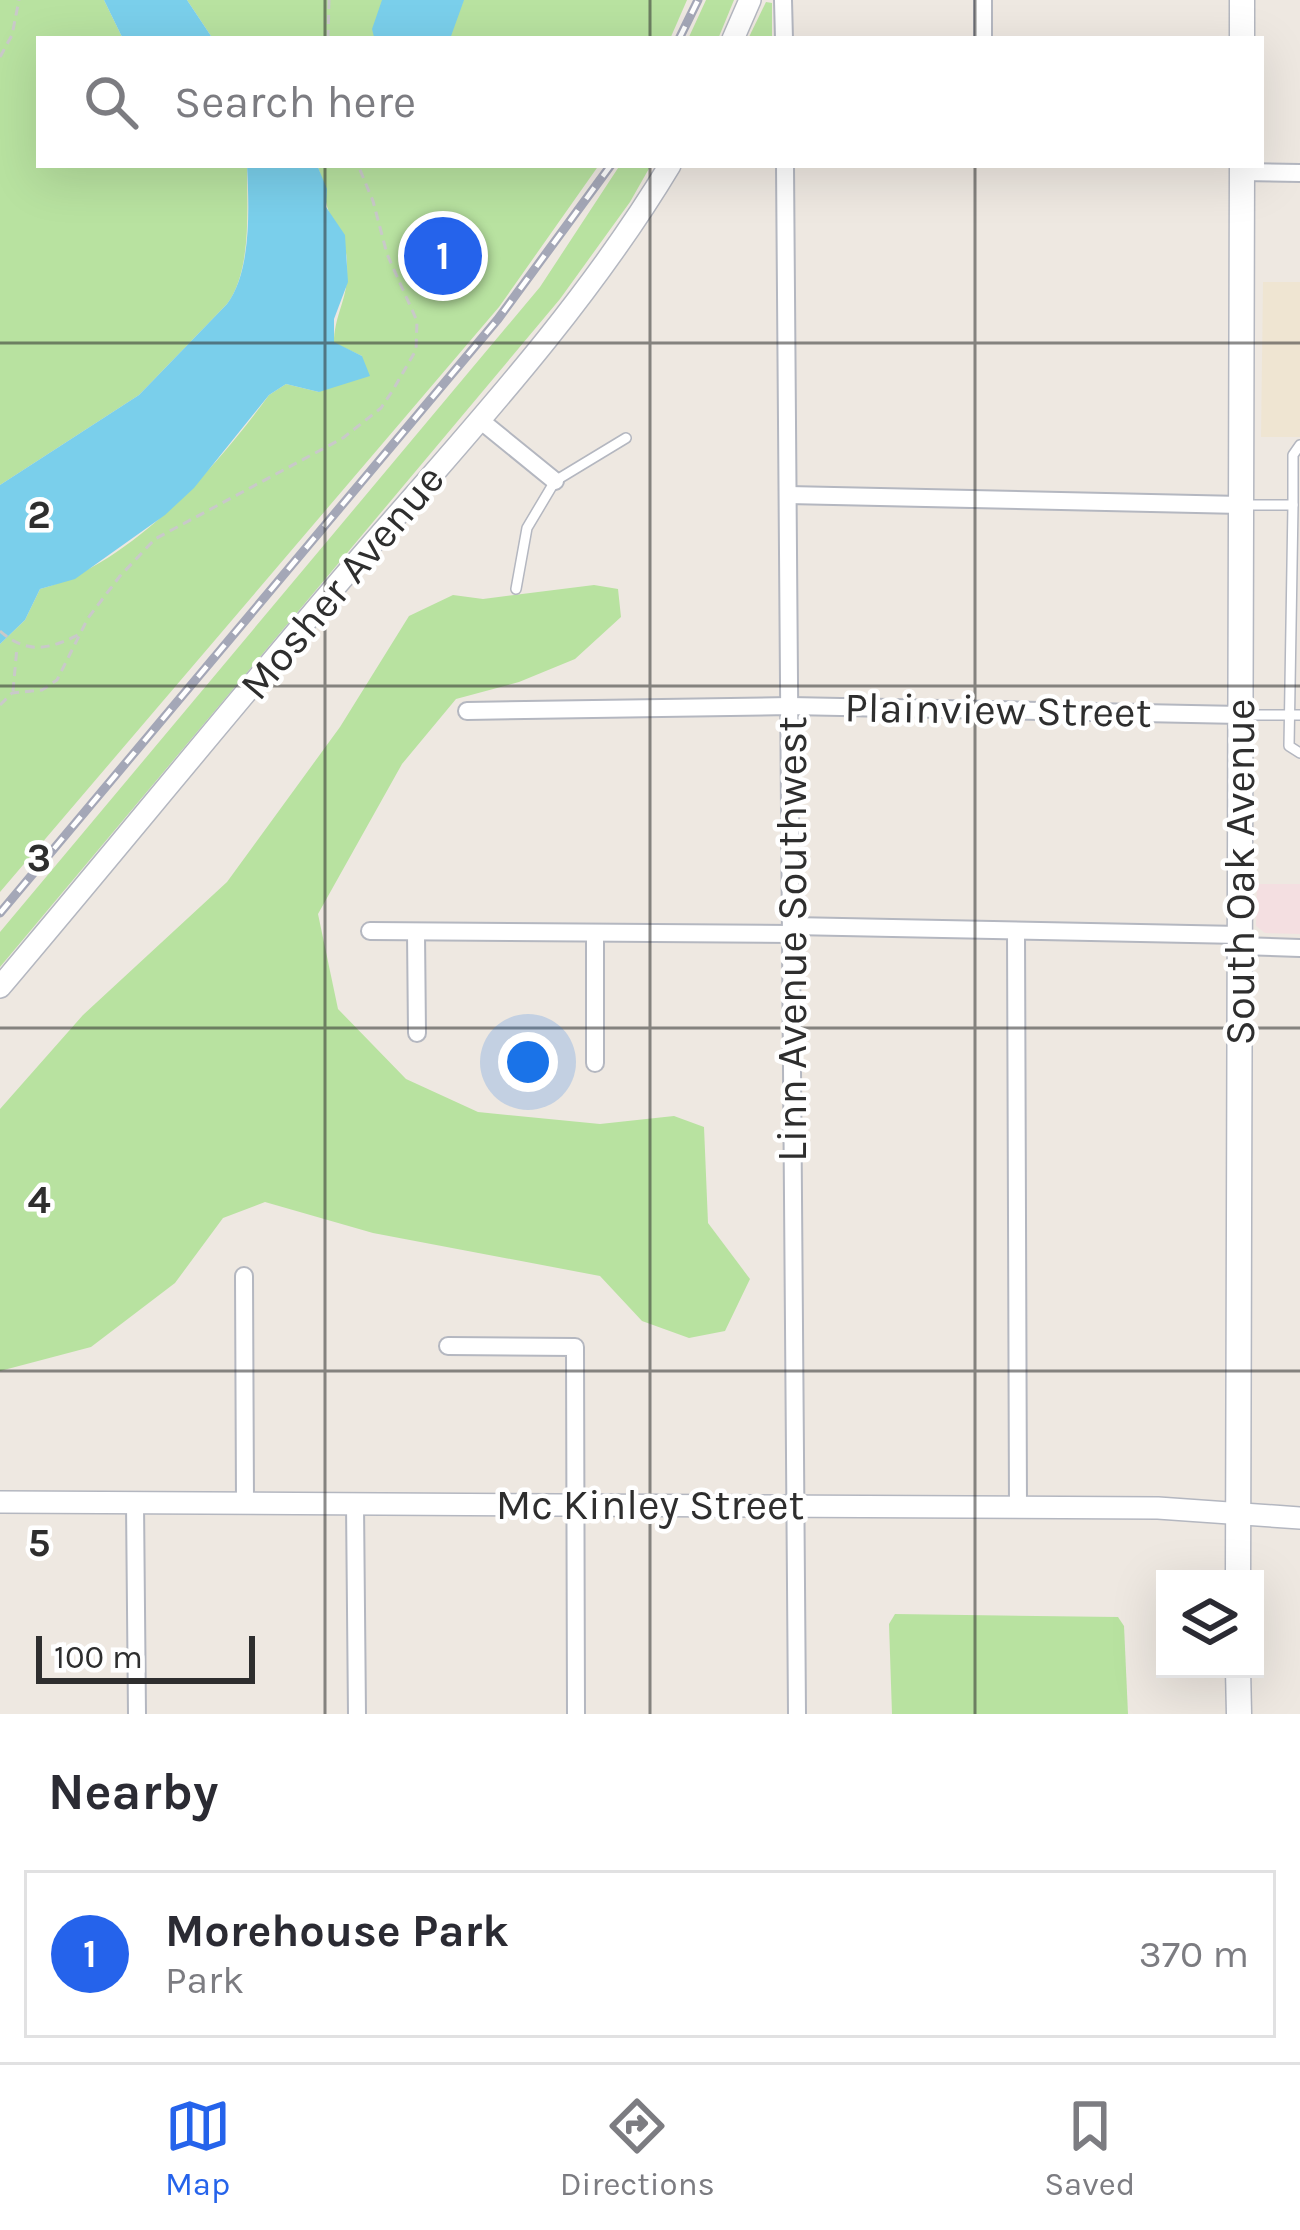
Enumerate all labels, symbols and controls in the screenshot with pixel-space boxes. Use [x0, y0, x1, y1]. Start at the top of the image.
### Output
search box [36, 36, 1264, 168]
icon: search [78, 69, 144, 135]
text: Search here [174, 76, 416, 128]
pin: 1 [404, 211, 482, 301]
street label: Mosher Avenue [229, 455, 455, 709]
text: 2 [27, 492, 51, 538]
street label: Plainview Street [844, 682, 1152, 738]
street label: South Oak Avenue [1215, 699, 1265, 1045]
street label: Linn Avenue Southwest [767, 716, 817, 1162]
text: 3 [27, 835, 51, 881]
your location [498, 1032, 558, 1092]
text: 4 [27, 1177, 51, 1223]
street label: Mc Kinley Street [496, 1480, 804, 1530]
text: 5 [28, 1520, 50, 1566]
map controls [1156, 1570, 1264, 1678]
button: layers [1156, 1570, 1264, 1678]
scale bar [36, 1630, 255, 1683]
text: 100 m [54, 1638, 143, 1676]
text: Nearby [48, 1762, 218, 1822]
text: Morehouse Park [165, 1905, 509, 1957]
text: 1 [83, 1931, 97, 1977]
text: 370 m [1139, 1931, 1249, 1977]
text: Park [165, 1957, 244, 2003]
tab: Map [165, 2093, 231, 2203]
tab: Directions [560, 2093, 715, 2203]
tab: Saved [1044, 2093, 1135, 2203]

